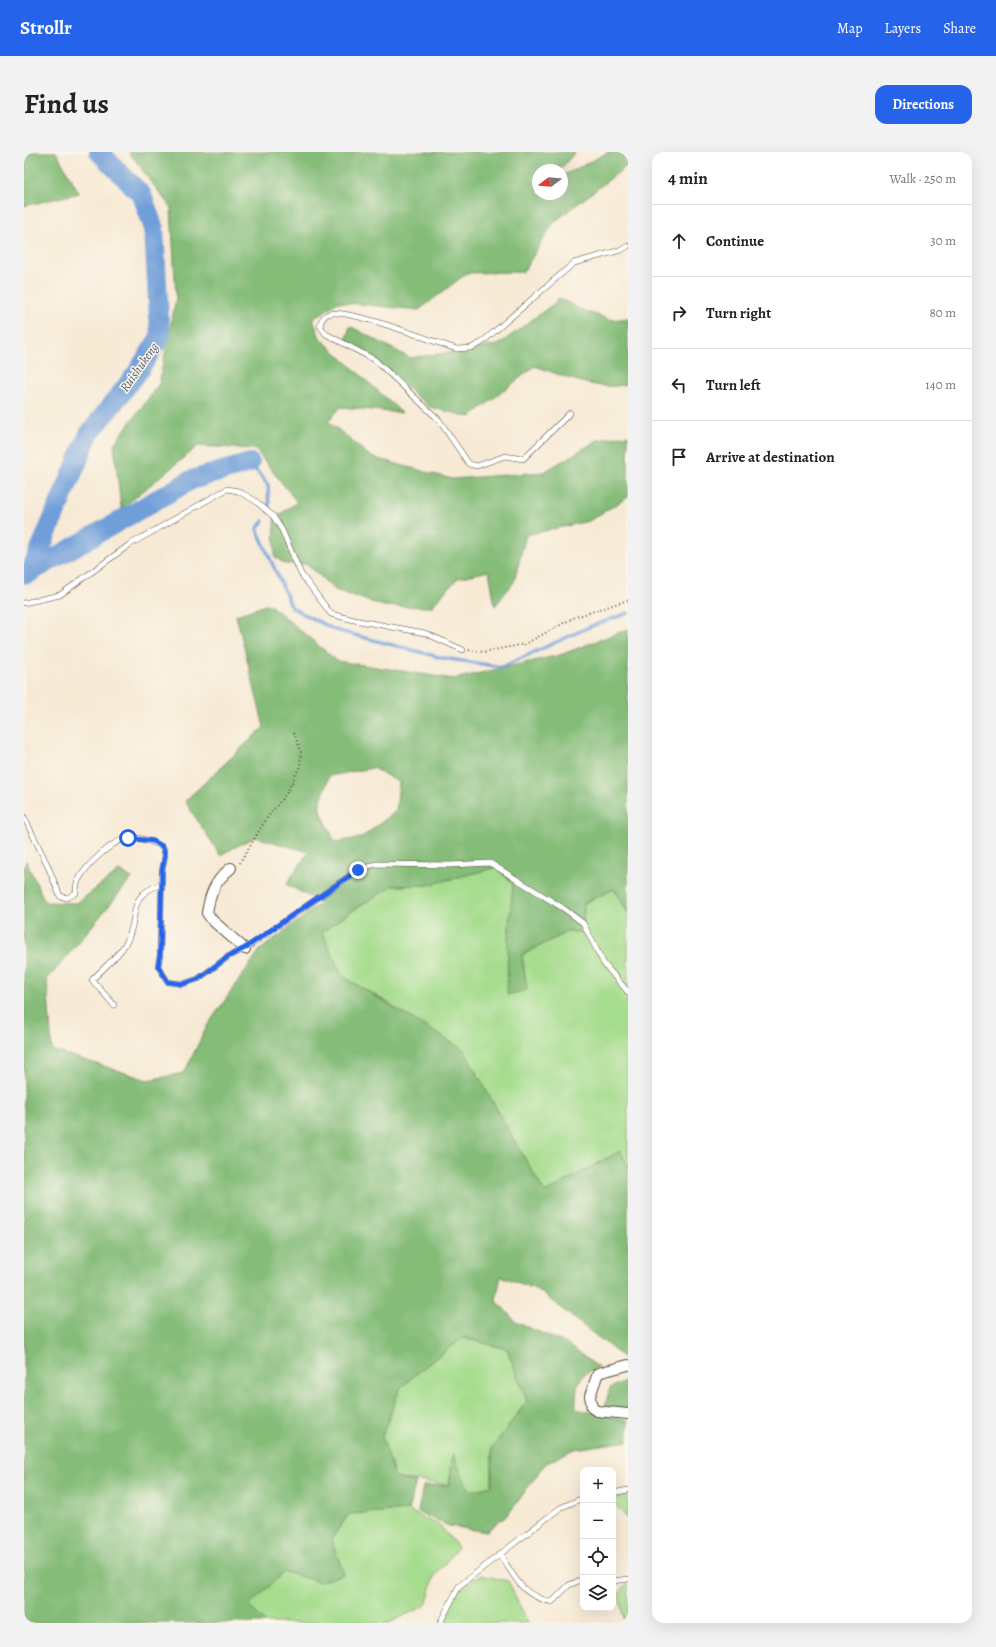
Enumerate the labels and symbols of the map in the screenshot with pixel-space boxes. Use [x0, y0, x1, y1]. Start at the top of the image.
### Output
north arrow [532, 164, 568, 200]
water label: Ruishukeng [116, 339, 162, 395]
route start [119, 829, 137, 847]
route end [349, 861, 367, 879]

